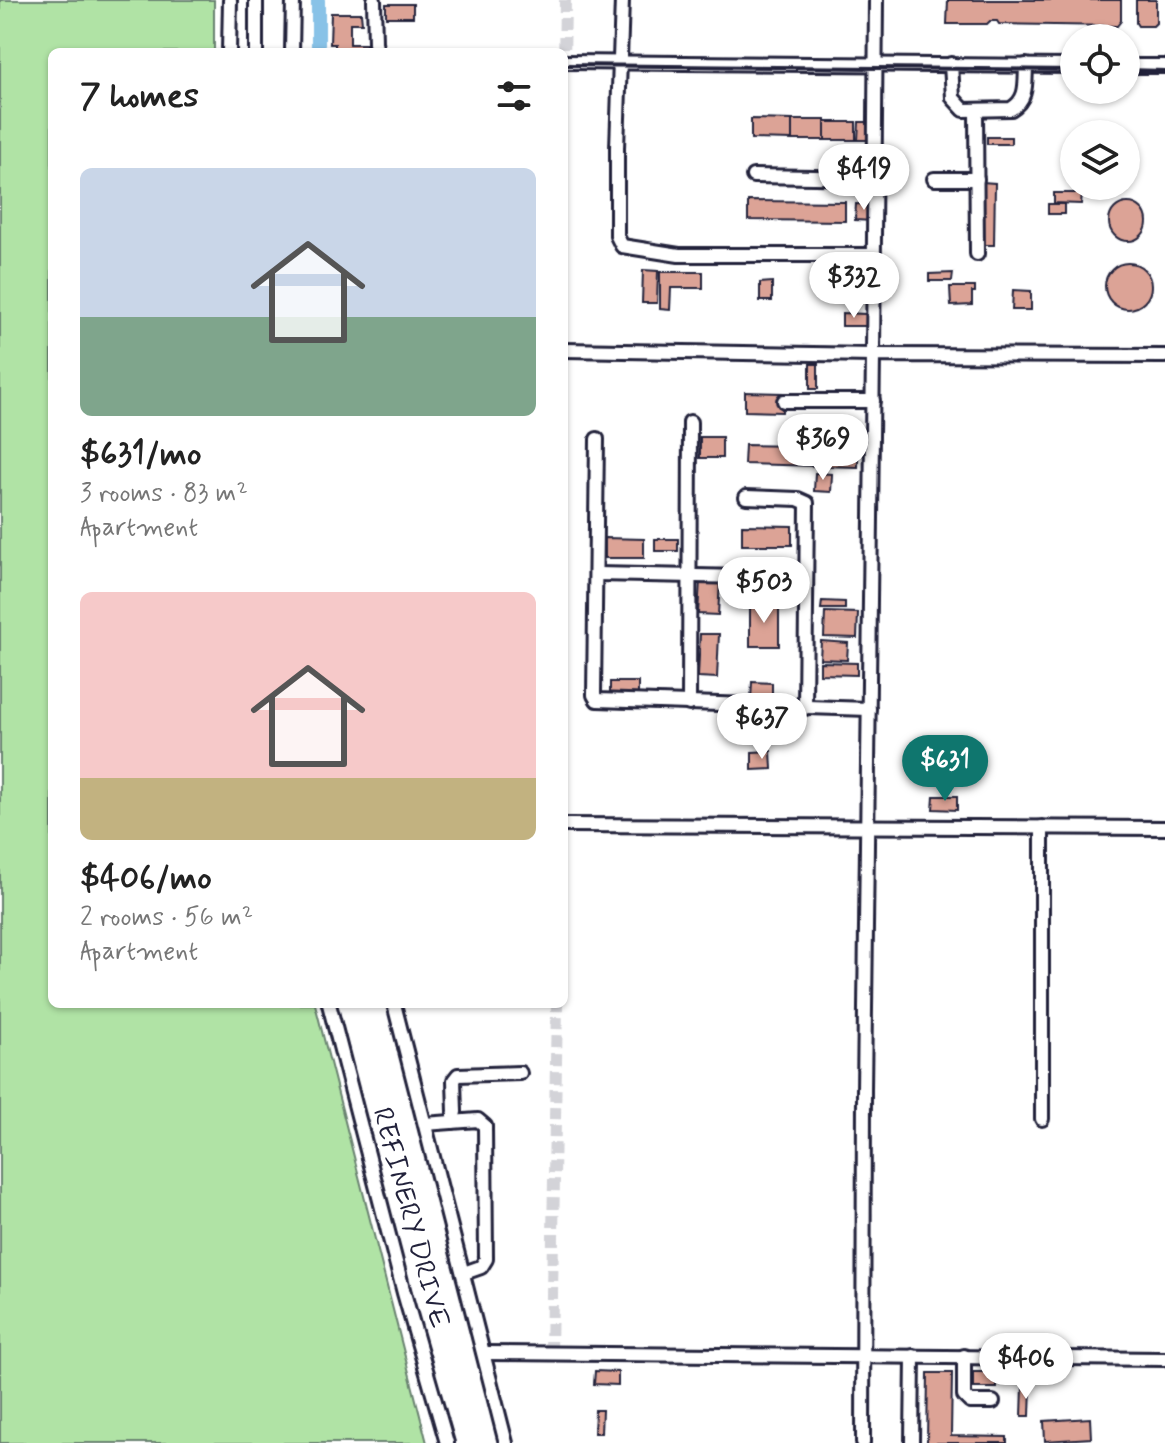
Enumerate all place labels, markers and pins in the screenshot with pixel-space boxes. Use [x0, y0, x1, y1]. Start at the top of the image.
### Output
pin: $419 [817, 144, 911, 212]
pin: $332 [807, 252, 901, 320]
pin: $369 [776, 414, 870, 482]
pin: $503 [717, 557, 811, 625]
pin: $637 [715, 693, 809, 761]
pin: $631 [898, 735, 992, 803]
pin: $406 [979, 1333, 1073, 1401]

